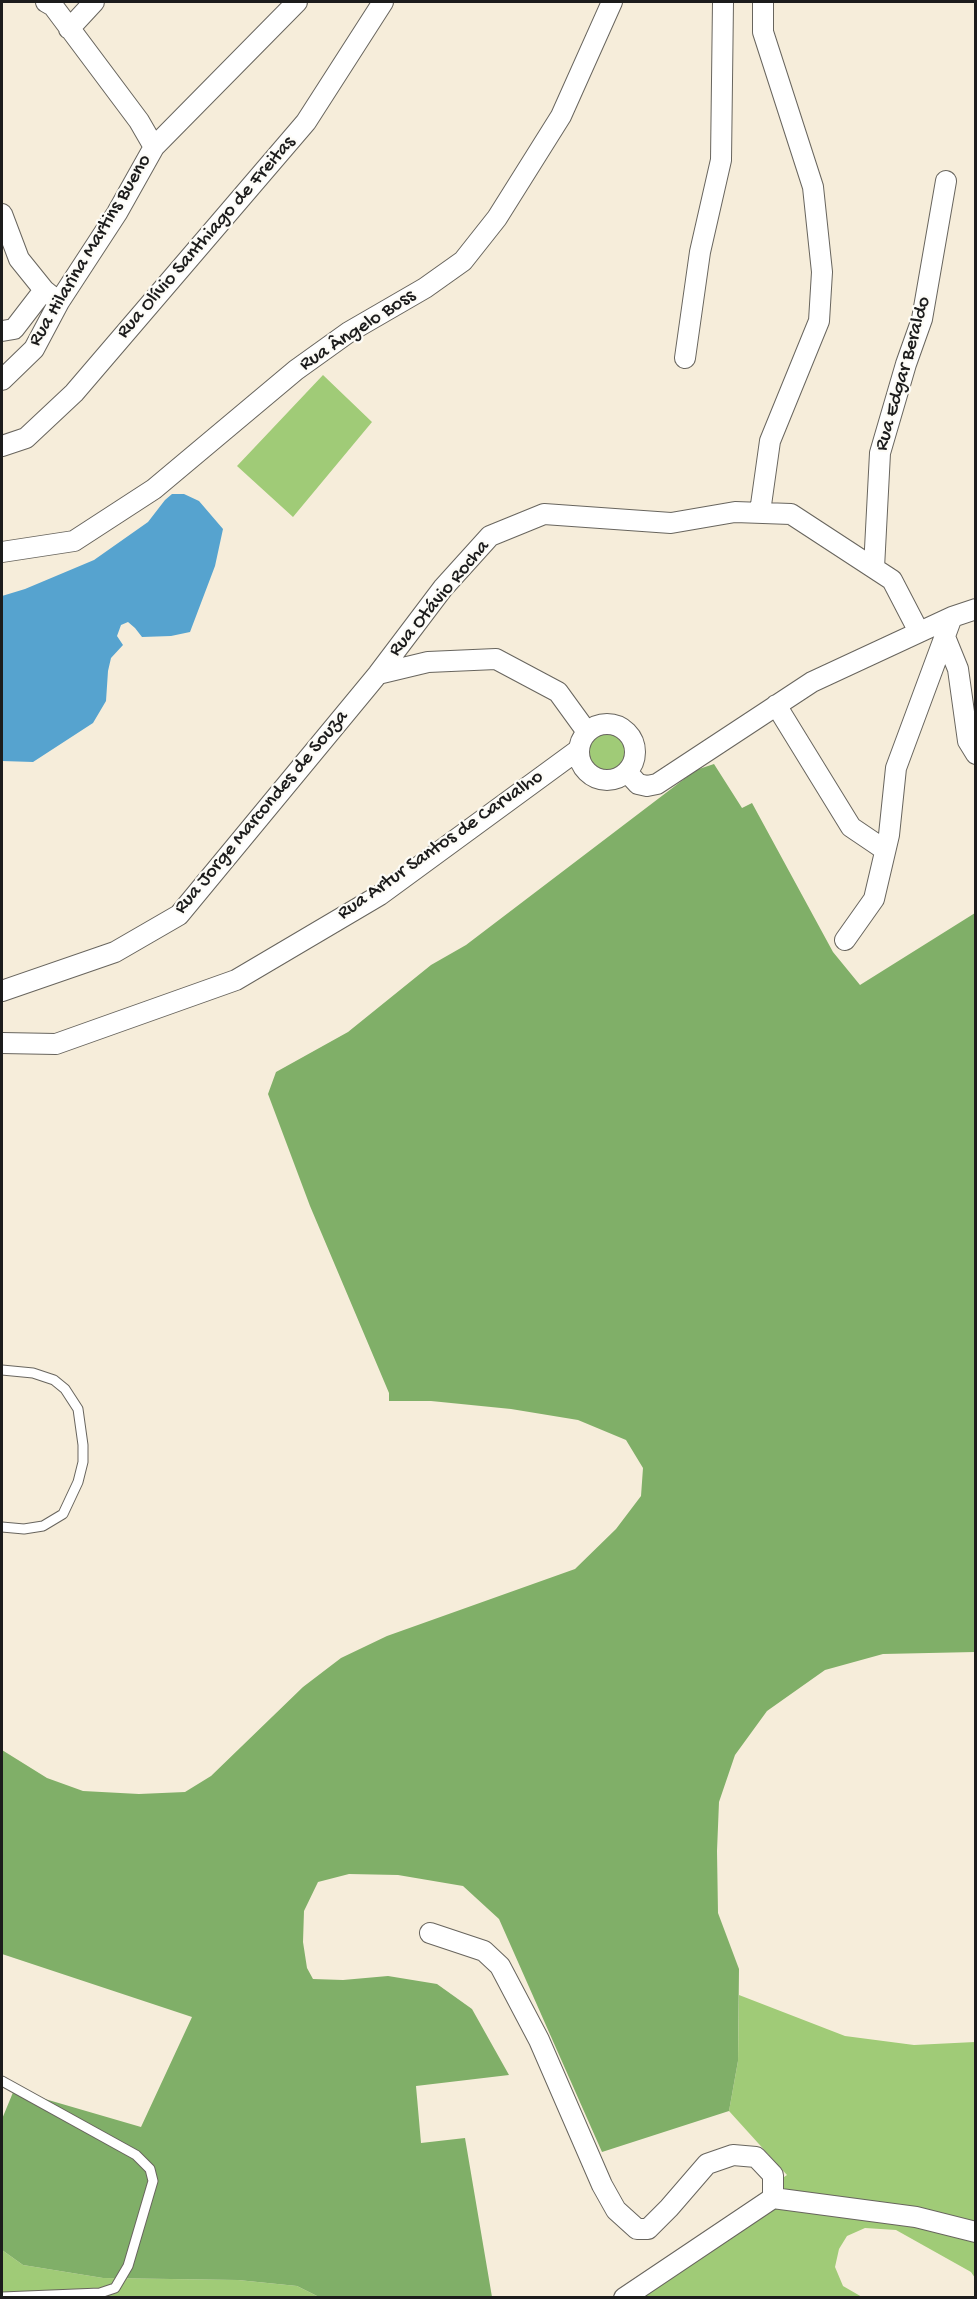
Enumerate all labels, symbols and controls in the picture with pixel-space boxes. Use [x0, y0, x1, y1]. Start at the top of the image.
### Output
street label: Rua Olívio Santhiago de Freitas [112, 132, 302, 344]
street label: Rua Hilarina Martins Bueno [24, 151, 158, 351]
street label: Rua Ângelo Boss [295, 285, 421, 377]
street label: Rua Edgar Beraldo [870, 294, 938, 454]
street label: Rua Otávio Rocha [384, 536, 496, 662]
street label: Rua Jorge Marcondes de Souza [170, 706, 354, 920]
street label: Rua Artur Santos de Carvalho [333, 766, 549, 926]

